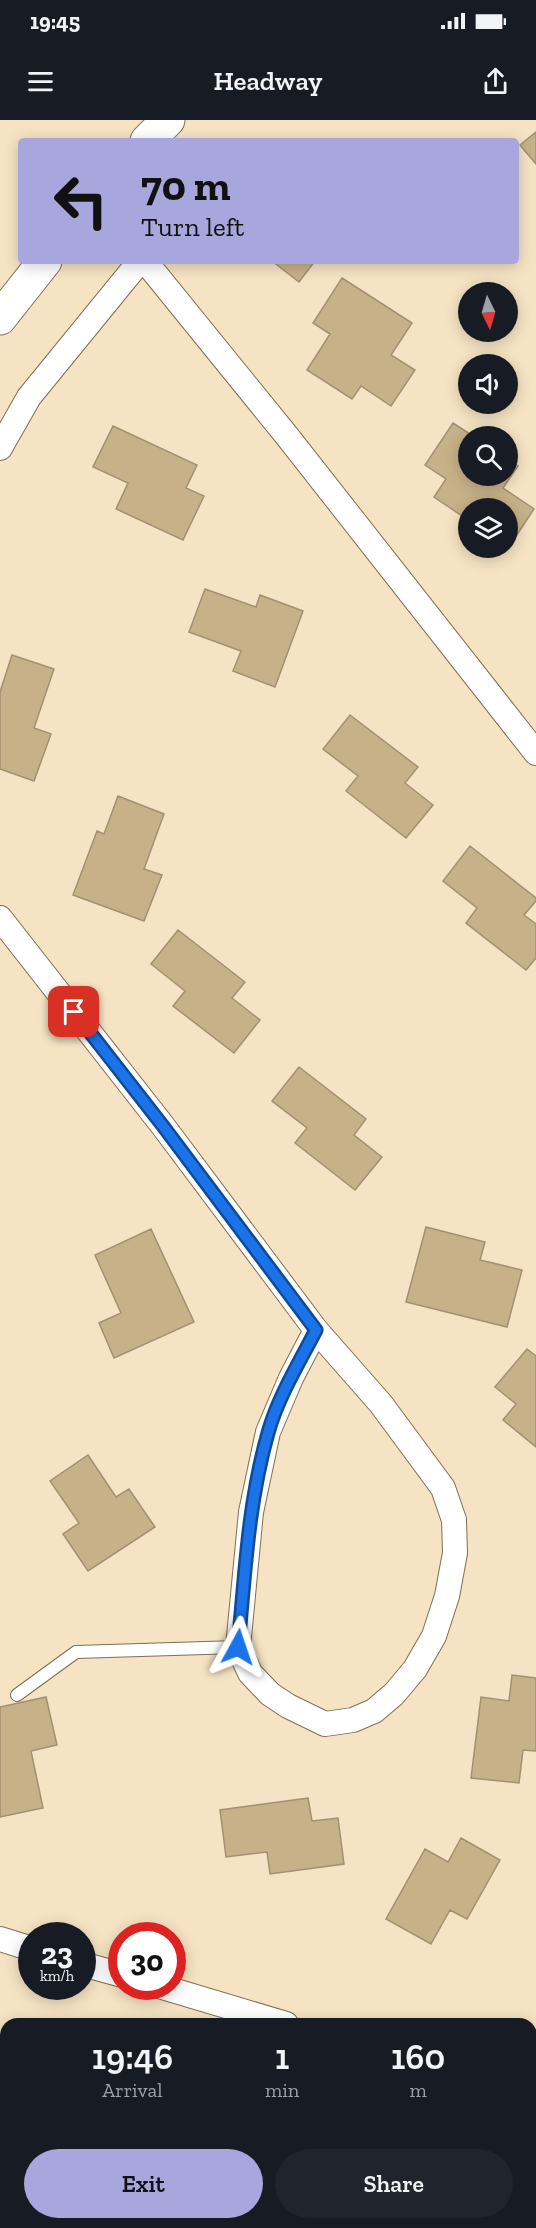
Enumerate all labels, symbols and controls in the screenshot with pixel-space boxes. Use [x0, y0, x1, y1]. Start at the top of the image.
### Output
text: 19:45 [30, 8, 80, 35]
icon: menu [24, 65, 57, 98]
text: Headway [214, 65, 322, 97]
icon: share [479, 65, 512, 98]
text: 70 m [141, 160, 231, 211]
icon: left [42, 162, 120, 240]
text: Turn left [141, 211, 244, 243]
north arrow [458, 282, 518, 342]
map controls [458, 282, 518, 558]
button: sound [458, 354, 518, 414]
button: search [458, 426, 518, 486]
button: layers [458, 498, 518, 558]
pin [48, 986, 99, 1037]
icon: arrive [57, 995, 90, 1028]
position arrow [206, 1615, 270, 1679]
speed limit sign: 30 [108, 1922, 186, 2000]
text: 23 [41, 1936, 73, 1972]
text: km/h [40, 1967, 74, 1985]
text: 19:46 [92, 2035, 173, 2078]
text: 1 [275, 2035, 289, 2078]
text: 160 [391, 2035, 445, 2078]
text: Arrival [102, 2078, 163, 2102]
text: min [265, 2078, 299, 2102]
text: m [409, 2078, 427, 2102]
button: Exit [24, 2149, 263, 2218]
button: Share [275, 2149, 513, 2218]

